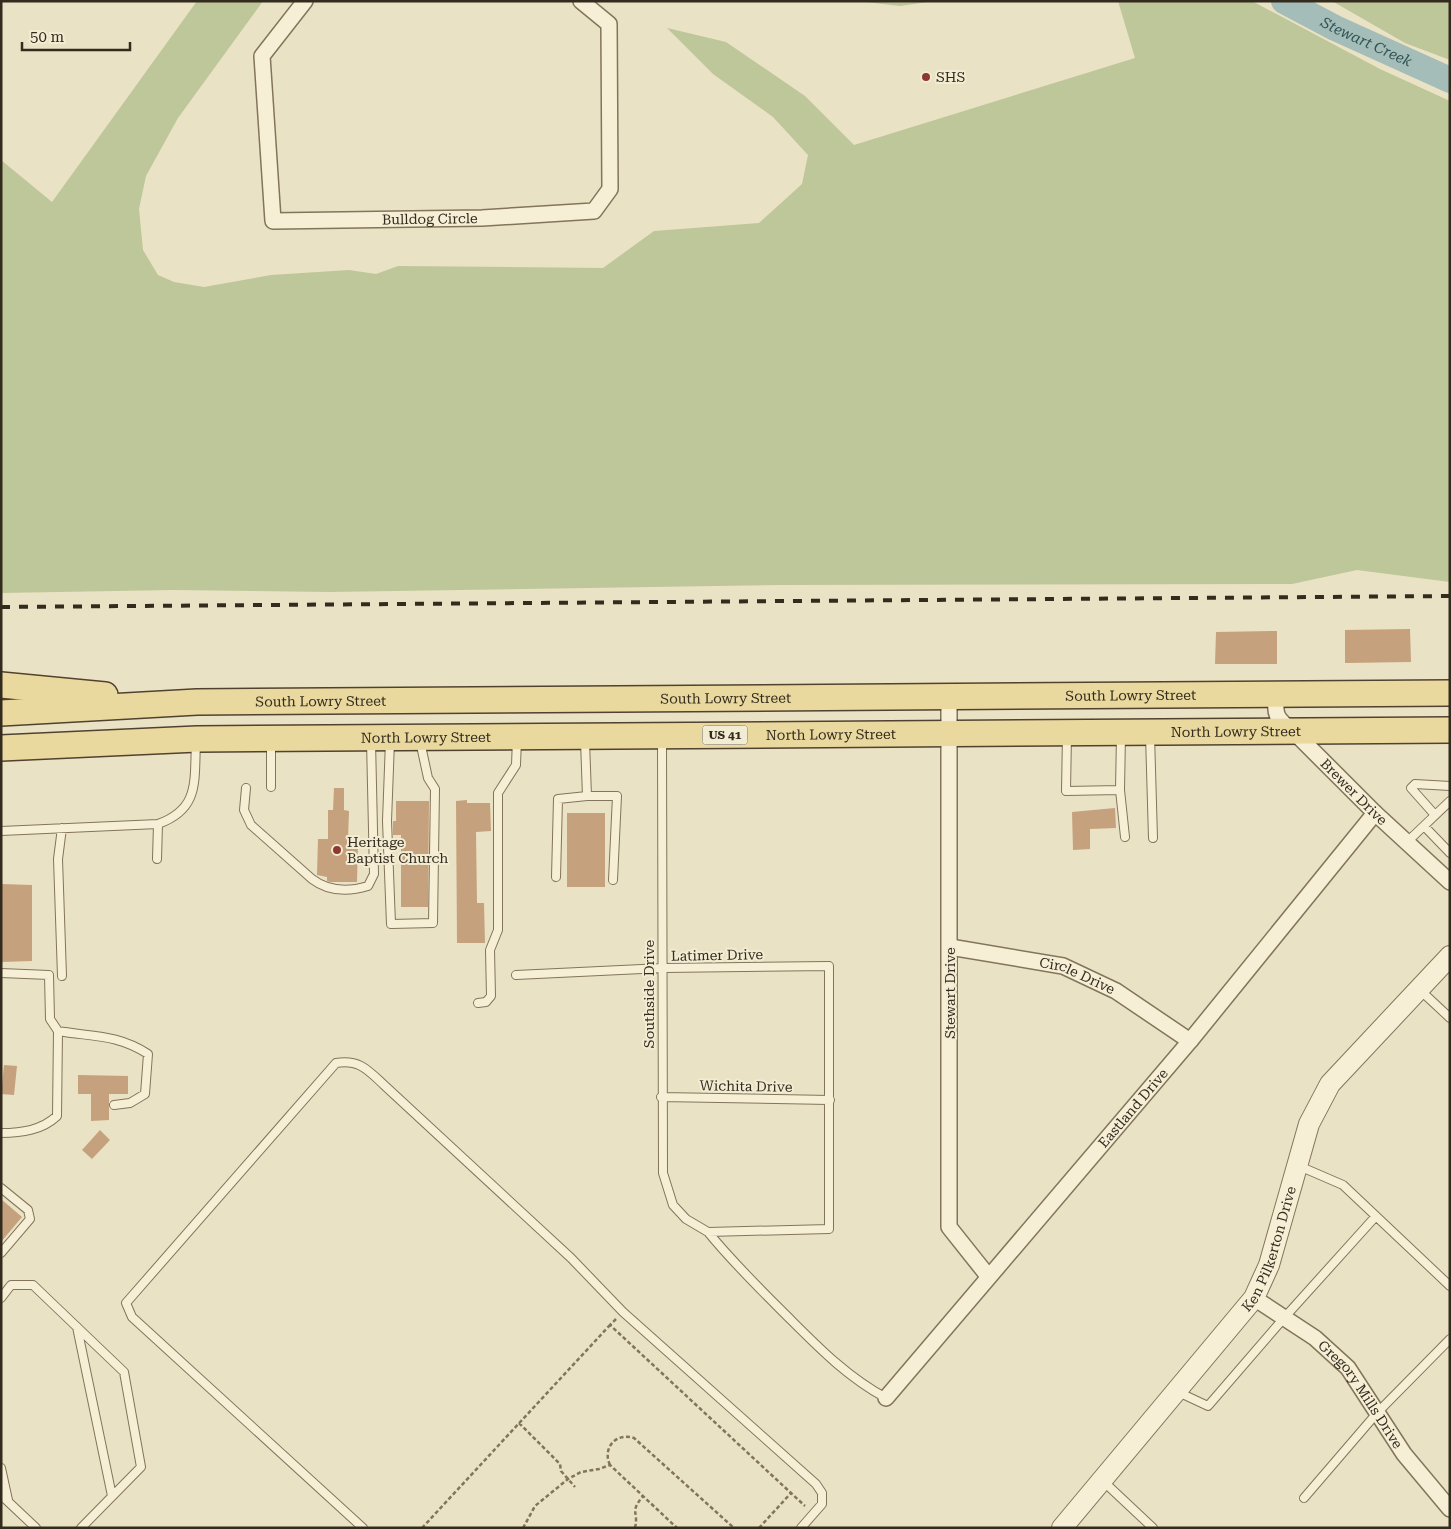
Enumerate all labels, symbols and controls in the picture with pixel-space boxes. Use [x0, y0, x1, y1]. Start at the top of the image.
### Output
water label: Stewart Creek [1317, 13, 1415, 71]
scale bar [22, 20, 130, 52]
text: 50 m [30, 28, 65, 46]
place label: SHS [936, 69, 965, 85]
marker: SHS [920, 71, 932, 83]
street label: Bulldog Circle [382, 210, 478, 227]
street label: South Lowry Street [1065, 687, 1196, 704]
street label: South Lowry Street [660, 690, 791, 707]
street label: South Lowry Street [255, 693, 386, 710]
street label: North Lowry Street [1171, 723, 1301, 740]
road number: US 41 [702, 726, 748, 744]
street label: North Lowry Street [766, 726, 896, 743]
street label: North Lowry Street [361, 729, 491, 746]
street label: Brewer Drive [1317, 755, 1391, 828]
place label: Heritage Baptist Church [347, 834, 448, 866]
marker: Heritage Baptist Church [331, 844, 343, 856]
street label: Southside Drive [641, 939, 657, 1048]
street label: Latimer Drive [671, 946, 764, 964]
street label: Stewart Drive [942, 947, 958, 1039]
street label: Circle Drive [1038, 954, 1118, 997]
street label: Eastland Drive [1095, 1065, 1171, 1151]
street label: Wichita Drive [699, 1077, 793, 1095]
street label: Ken Pilkerton Drive [1238, 1184, 1299, 1315]
street label: Gregory Mills Drive [1315, 1337, 1406, 1452]

